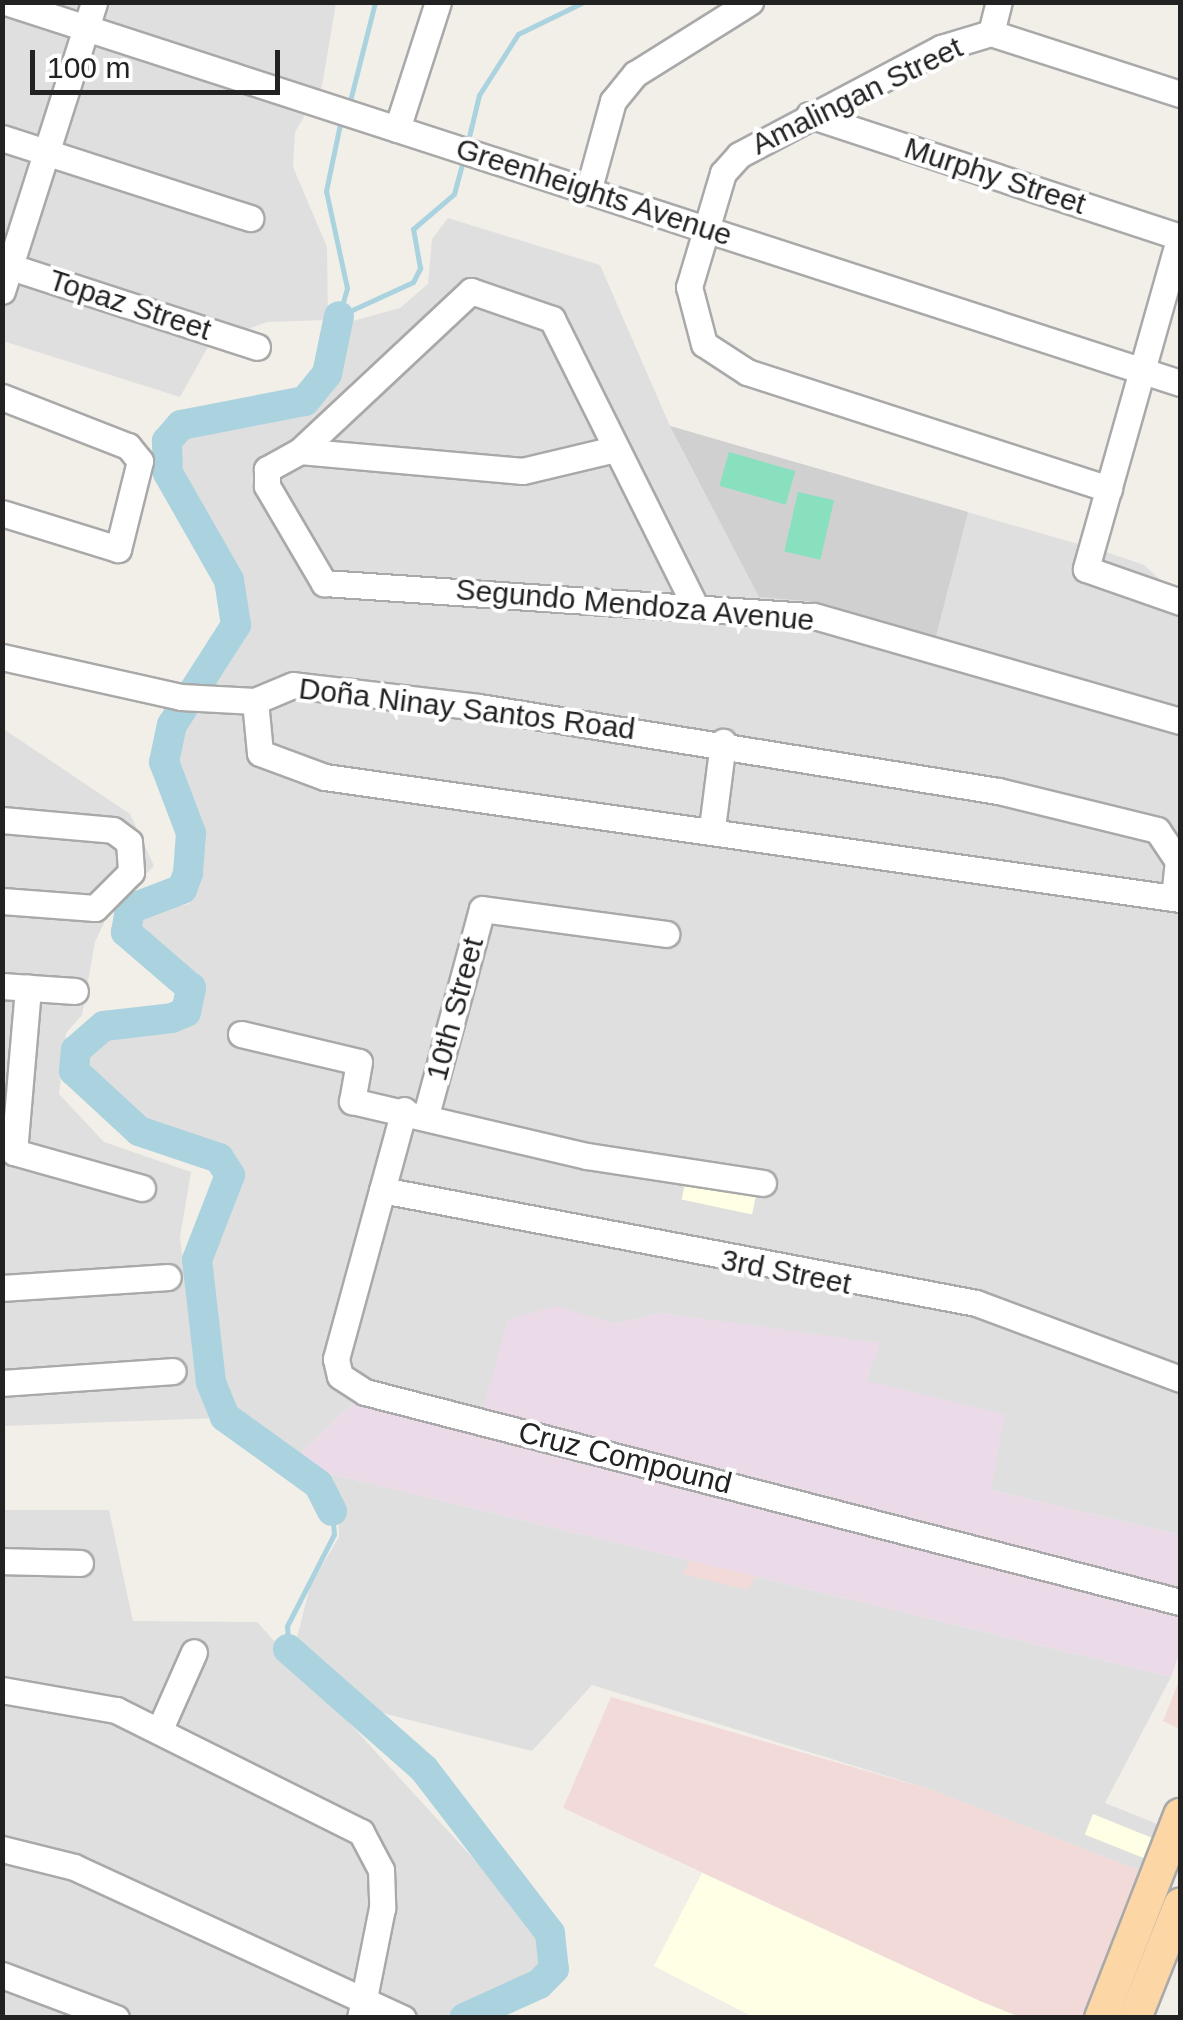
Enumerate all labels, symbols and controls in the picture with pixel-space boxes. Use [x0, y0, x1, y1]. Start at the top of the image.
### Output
street label: Amalingan Street [746, 29, 968, 163]
scale bar [35, 30, 285, 92]
text: 100 m [47, 51, 130, 84]
street label: Greenheights Avenue [451, 130, 737, 254]
street label: Murphy Street [900, 130, 1090, 222]
street label: Topaz Street [44, 262, 216, 348]
street label: Segundo Mendoza Avenue [453, 571, 817, 639]
street label: Doña Ninay Santos Road [297, 671, 637, 747]
street label: 10th Street [419, 933, 491, 1085]
street label: 3rd Street [718, 1242, 854, 1302]
street label: Cruz Compound [515, 1414, 735, 1502]

